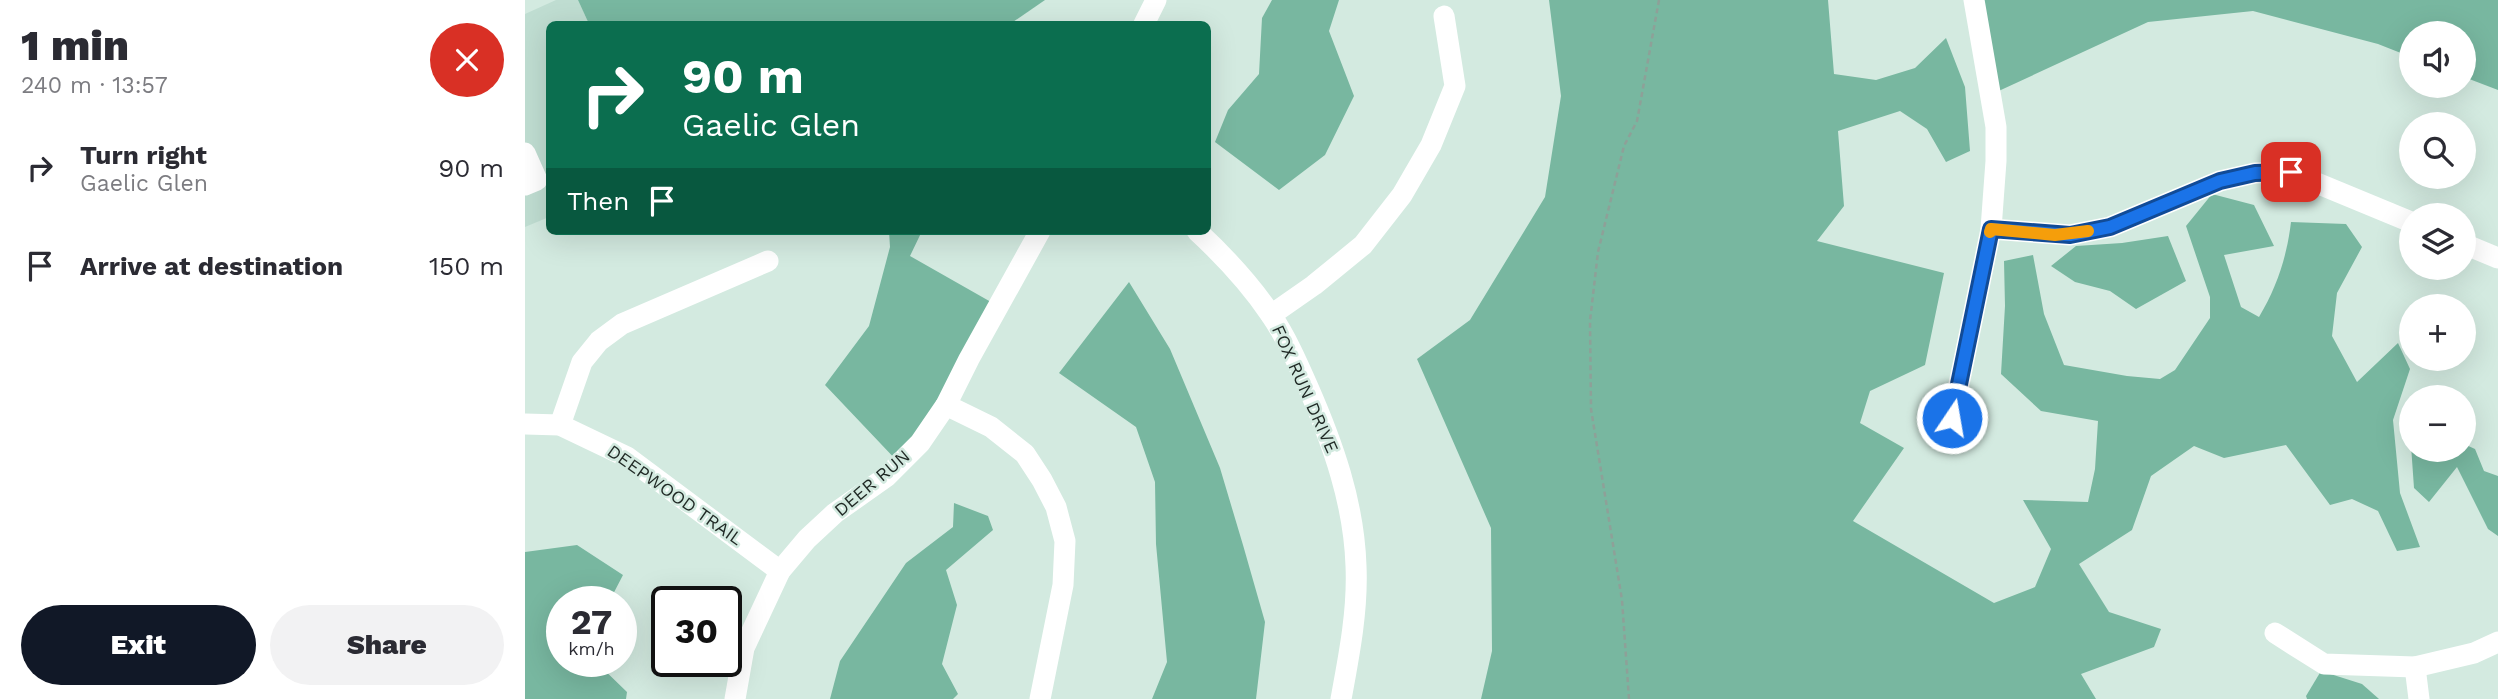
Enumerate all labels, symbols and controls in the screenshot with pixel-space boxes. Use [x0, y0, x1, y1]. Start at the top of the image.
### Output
text: 1 min [21, 21, 129, 70]
map controls [2399, 21, 2476, 462]
button: sound [2399, 21, 2476, 98]
button: close [430, 23, 504, 97]
text: 90 m [682, 47, 804, 105]
icon: right [567, 49, 658, 140]
text: 240 m · 13:57 [21, 72, 168, 99]
text: Gaelic Glen [682, 106, 860, 144]
button: search [2399, 112, 2476, 189]
text: Turn right [80, 140, 207, 170]
pin [2261, 142, 2321, 202]
icon: right [21, 149, 59, 187]
text: 90 m [438, 153, 504, 183]
icon: arrive [2272, 153, 2310, 191]
text: Gaelic Glen [80, 170, 208, 197]
icon: arrive [643, 182, 681, 220]
text: Then [567, 186, 629, 216]
button: layers [2399, 203, 2476, 280]
icon: arrive [21, 247, 59, 285]
text: Arrive at destination [80, 251, 343, 281]
text: 150 m [429, 251, 504, 281]
button: + [2399, 294, 2476, 371]
street label: FOX RUN DRIVE [1268, 321, 1343, 456]
position arrow [1915, 381, 1989, 455]
button: − [2399, 385, 2476, 462]
street label: DEEPWOOD TRAIL [604, 440, 747, 549]
street label: DEER RUN [830, 445, 914, 520]
speed limit sign: 30 [651, 586, 742, 677]
text: 27 [571, 601, 612, 643]
button: Exit [21, 605, 256, 685]
button: Share [270, 605, 504, 685]
text: km/h [568, 638, 615, 659]

